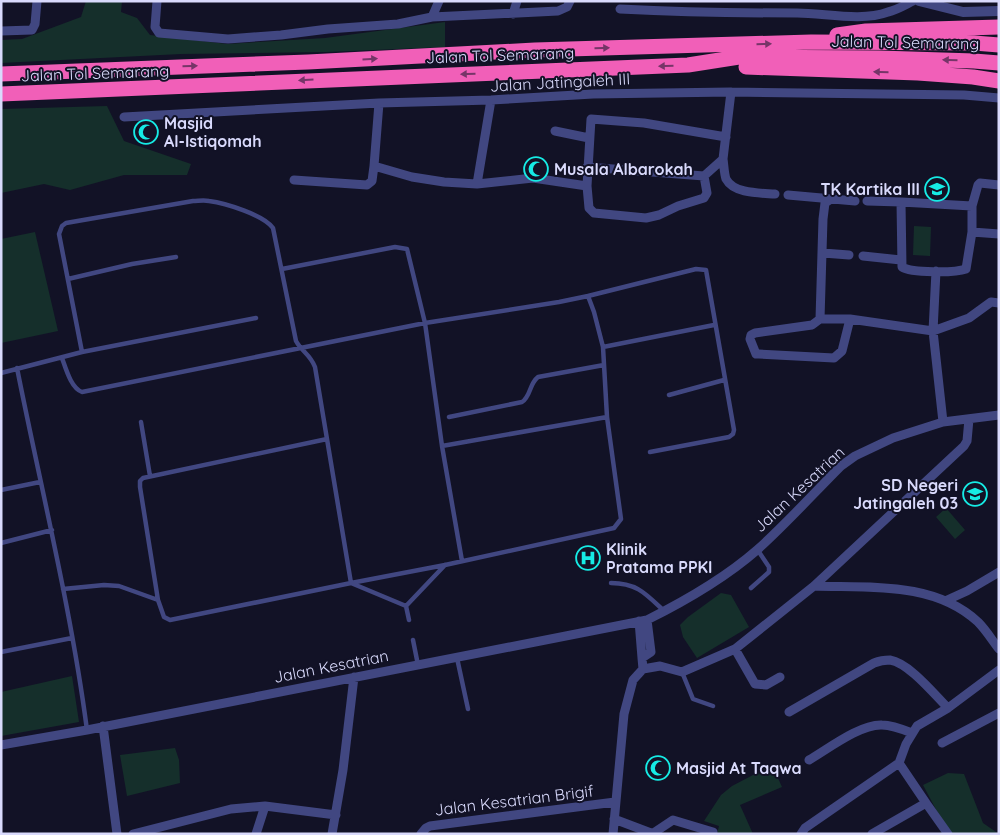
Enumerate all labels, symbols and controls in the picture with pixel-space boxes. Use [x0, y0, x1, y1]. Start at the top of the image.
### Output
street label: Jalan Tol Semarang [831, 31, 979, 53]
one-way arrow [757, 40, 773, 48]
street label: Jalan Tol Semarang [425, 42, 575, 68]
one-way arrow [594, 44, 610, 52]
one-way arrow [362, 54, 378, 62]
one-way arrow [942, 56, 958, 64]
street label: Jalan Tol Semarang [20, 60, 170, 86]
one-way arrow [182, 62, 198, 70]
one-way arrow [658, 62, 674, 70]
street label: Jalan Jatingaleh III [489, 68, 631, 96]
one-way arrow [872, 68, 888, 76]
one-way arrow [460, 70, 476, 78]
one-way arrow [298, 77, 314, 85]
place label: Masjid Al-Istiqomah [164, 113, 262, 151]
mosque icon: Masjid Al-Istiqomah [133, 119, 159, 145]
mosque icon: Musala Albarokah [523, 156, 549, 182]
place label: Musala Albarokah [554, 159, 693, 179]
school or university icon: TK Kartika III [924, 176, 950, 202]
place label: TK Kartika III [820, 179, 920, 199]
street label: Jalan Kesatrian [750, 442, 848, 536]
place label: SD Negeri Jatingaleh 03 [853, 475, 958, 513]
school or university icon: SD Negeri Jatingaleh 03 [962, 481, 988, 507]
place label: Klinik Pratama PPKI [606, 539, 713, 577]
hospital icon: Klinik Pratama PPKI [575, 545, 601, 571]
street label: Jalan Kesatrian [272, 645, 390, 687]
mosque icon: Masjid At Taqwa [645, 755, 671, 781]
place label: Masjid At Taqwa [676, 758, 802, 778]
street label: Jalan Kesatrian Brigif [433, 780, 595, 820]

